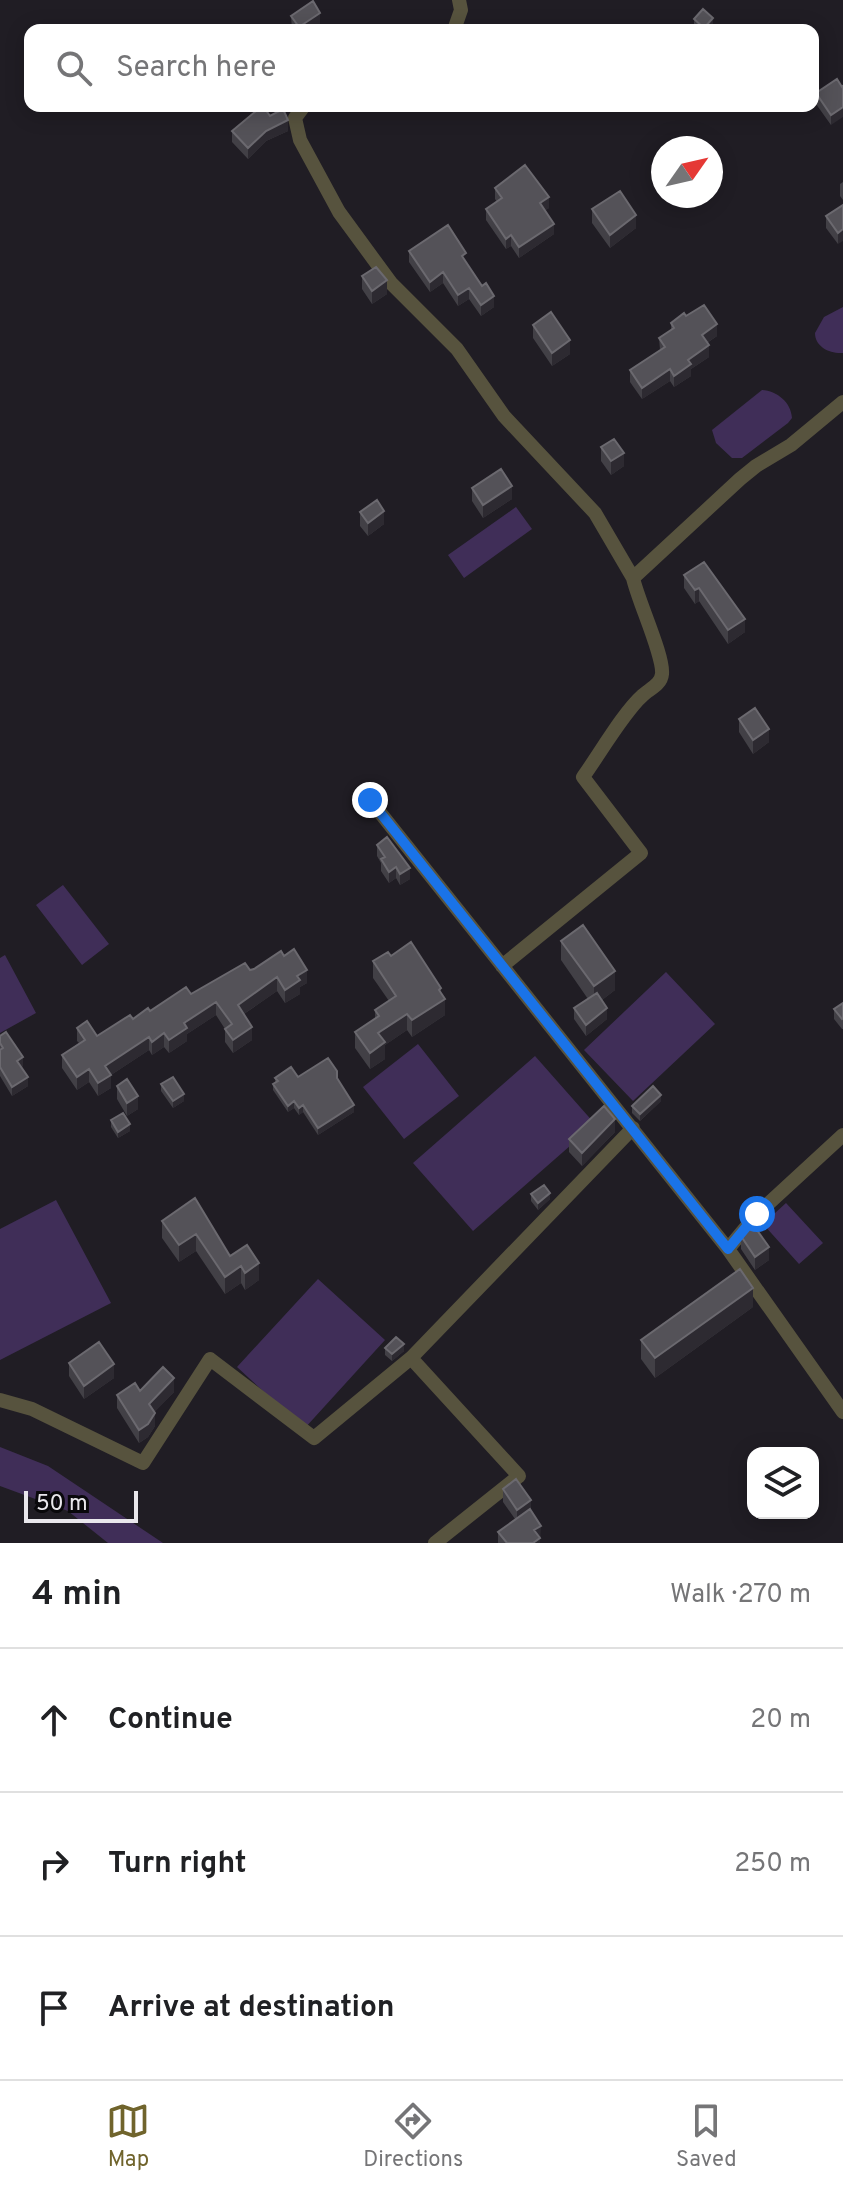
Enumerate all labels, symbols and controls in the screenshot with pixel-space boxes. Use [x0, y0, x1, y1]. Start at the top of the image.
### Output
search box [24, 24, 819, 112]
icon: search [52, 46, 96, 90]
text: Search here [116, 50, 276, 87]
north arrow [651, 136, 723, 208]
route end [352, 782, 388, 818]
route start [739, 1196, 775, 1232]
map controls [747, 1447, 819, 1519]
button: layers [747, 1447, 819, 1519]
scale bar [24, 1487, 138, 1523]
text: 50 m [36, 1491, 88, 1518]
text: 4 min [32, 1574, 122, 1617]
text: Walk · 270 m [670, 1579, 811, 1612]
icon: ahead [32, 1698, 76, 1742]
text: Continue [108, 1702, 233, 1739]
text: 20 m [750, 1704, 811, 1737]
icon: right [32, 1842, 76, 1886]
text: Turn right [108, 1846, 246, 1883]
text: 250 m [734, 1848, 811, 1881]
icon: arrive [32, 1986, 76, 2030]
text: Arrive at destination [108, 1990, 394, 2027]
tab: Map [106, 2099, 150, 2174]
tab: Directions [363, 2099, 463, 2174]
tab: Saved [676, 2099, 737, 2174]

